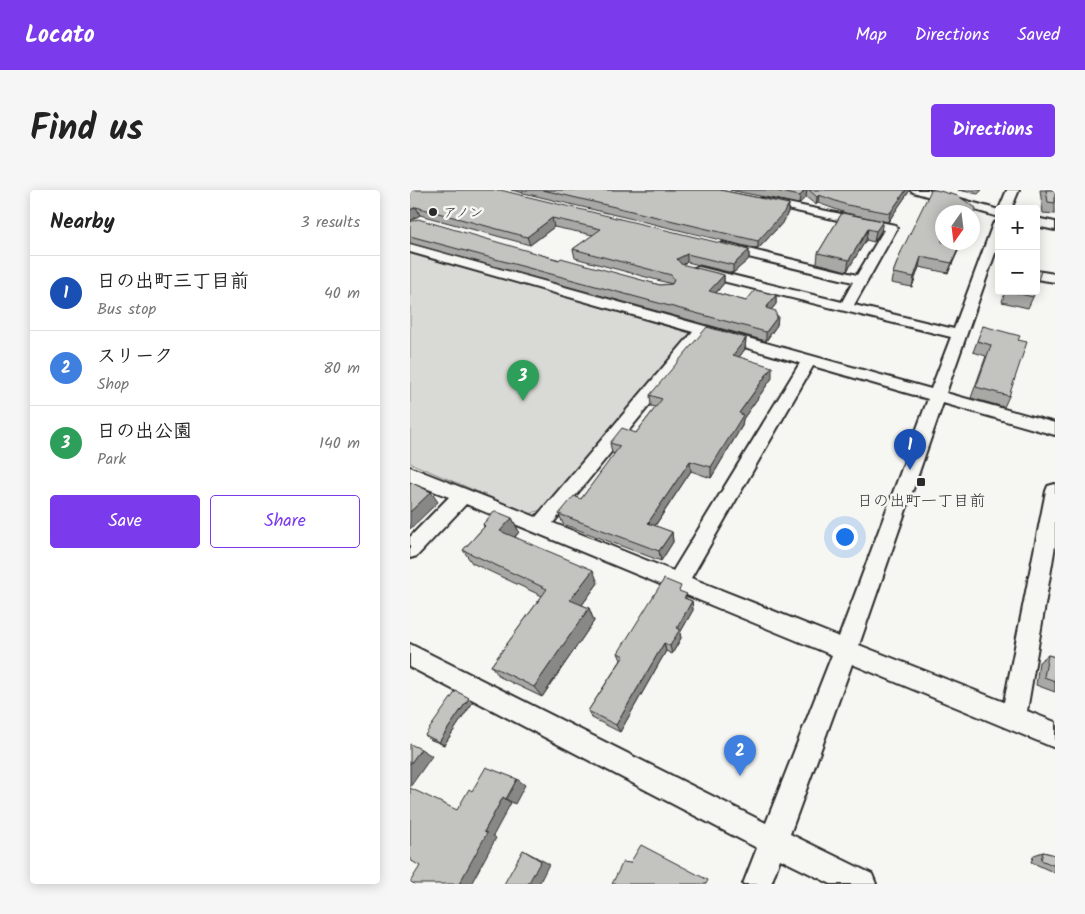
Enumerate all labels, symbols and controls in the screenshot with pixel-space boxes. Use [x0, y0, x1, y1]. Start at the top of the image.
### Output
text: Locato [25, 16, 95, 55]
text: Map [855, 21, 887, 50]
text: Directions [915, 21, 989, 50]
text: Saved [1017, 21, 1060, 50]
text: Find us [30, 102, 143, 158]
button: Directions [931, 104, 1055, 157]
place label: アノン [443, 202, 483, 224]
north arrow [935, 205, 980, 250]
map controls [995, 205, 1040, 295]
button: + [995, 205, 1040, 250]
text: Nearby [50, 206, 115, 239]
marker: アノン [427, 206, 439, 218]
text: 3 results [301, 210, 360, 235]
button: − [995, 250, 1040, 295]
text: 日の出町三丁目前 [97, 267, 249, 297]
text: 1 [64, 281, 68, 306]
text: 40 m [324, 281, 360, 306]
text: Bus stop [97, 297, 156, 322]
text: スリーク [97, 342, 173, 372]
text: 2 [61, 356, 71, 381]
text: 80 m [323, 356, 360, 381]
pin: 3 [507, 360, 539, 401]
text: Shop [97, 372, 129, 397]
text: 日の出公園 [97, 417, 192, 447]
pin: 1 [894, 429, 926, 470]
text: 3 [62, 431, 70, 456]
text: 140 m [319, 431, 360, 456]
text: Park [97, 447, 126, 472]
marker: 日の出町一丁目前 [915, 476, 927, 488]
place label: 日の出町一丁目前 [857, 489, 985, 514]
button: Save [50, 495, 200, 548]
button: Share [210, 495, 360, 548]
your location [832, 524, 858, 550]
pin: 2 [724, 735, 756, 776]

